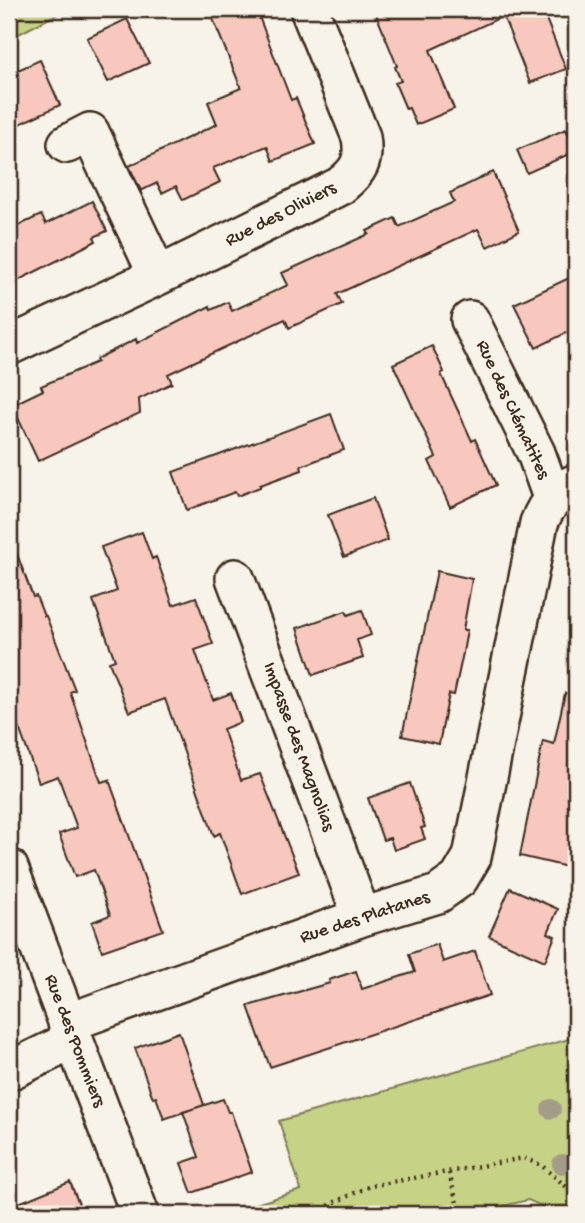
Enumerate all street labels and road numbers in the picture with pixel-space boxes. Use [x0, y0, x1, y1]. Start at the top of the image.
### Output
street label: Rue des Oliviers [222, 177, 341, 253]
street label: Rue des Clématites [470, 337, 555, 484]
street label: Impasse des Magnolias [257, 659, 340, 835]
street label: Rue des Platanes [297, 886, 434, 950]
street label: Rue des Pommiers [38, 971, 110, 1112]

